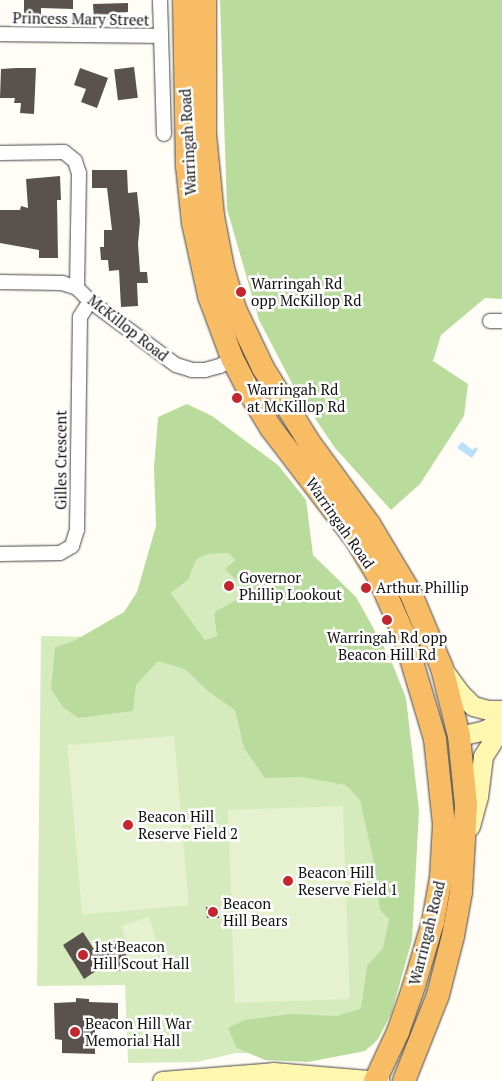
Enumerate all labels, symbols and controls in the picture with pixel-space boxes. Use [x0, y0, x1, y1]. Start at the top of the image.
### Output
street label: Princess Mary Street [12, 9, 150, 29]
street label: Warringah Road [176, 88, 200, 196]
place label: Warringah Rd opp McKillop Rd [251, 274, 361, 309]
marker: Warringah Rd opp McKillop Rd [235, 286, 247, 298]
street label: McKillop Road [84, 291, 172, 365]
place label: Warringah Rd at McKillop Rd [247, 380, 345, 415]
marker: Warringah Rd at McKillop Rd [231, 392, 243, 404]
street label: Gilles Crescent [52, 410, 70, 510]
street label: Warringah Road [302, 474, 378, 572]
place label: Governor Phillip Lookout [239, 568, 342, 603]
place label: Arthur Phillip [376, 579, 469, 597]
marker: Governor Phillip Lookout [223, 580, 235, 592]
marker: Arthur Phillip [360, 582, 372, 594]
marker: Warringah Rd opp Beacon Hill Rd [381, 614, 393, 626]
place label: Warringah Rd opp Beacon Hill Rd [327, 628, 447, 663]
place label: Beacon Hill Reserve Field 2 [138, 807, 238, 842]
marker: Beacon Hill Reserve Field 2 [122, 819, 134, 831]
place label: Beacon Hill Reserve Field 1 [298, 863, 398, 898]
marker: Beacon Hill Reserve Field 1 [282, 875, 294, 887]
street label: Warringah Road [405, 879, 449, 987]
place label: Beacon Hill Bears [223, 894, 288, 929]
marker: Beacon Hill Bears [207, 906, 219, 918]
place label: 1st Beacon Hill Scout Hall [93, 937, 190, 972]
marker: 1st Beacon Hill Scout Hall [77, 949, 89, 961]
place label: Beacon Hill War Memorial Hall [85, 1014, 191, 1049]
marker: Beacon Hill War Memorial Hall [69, 1026, 81, 1038]

